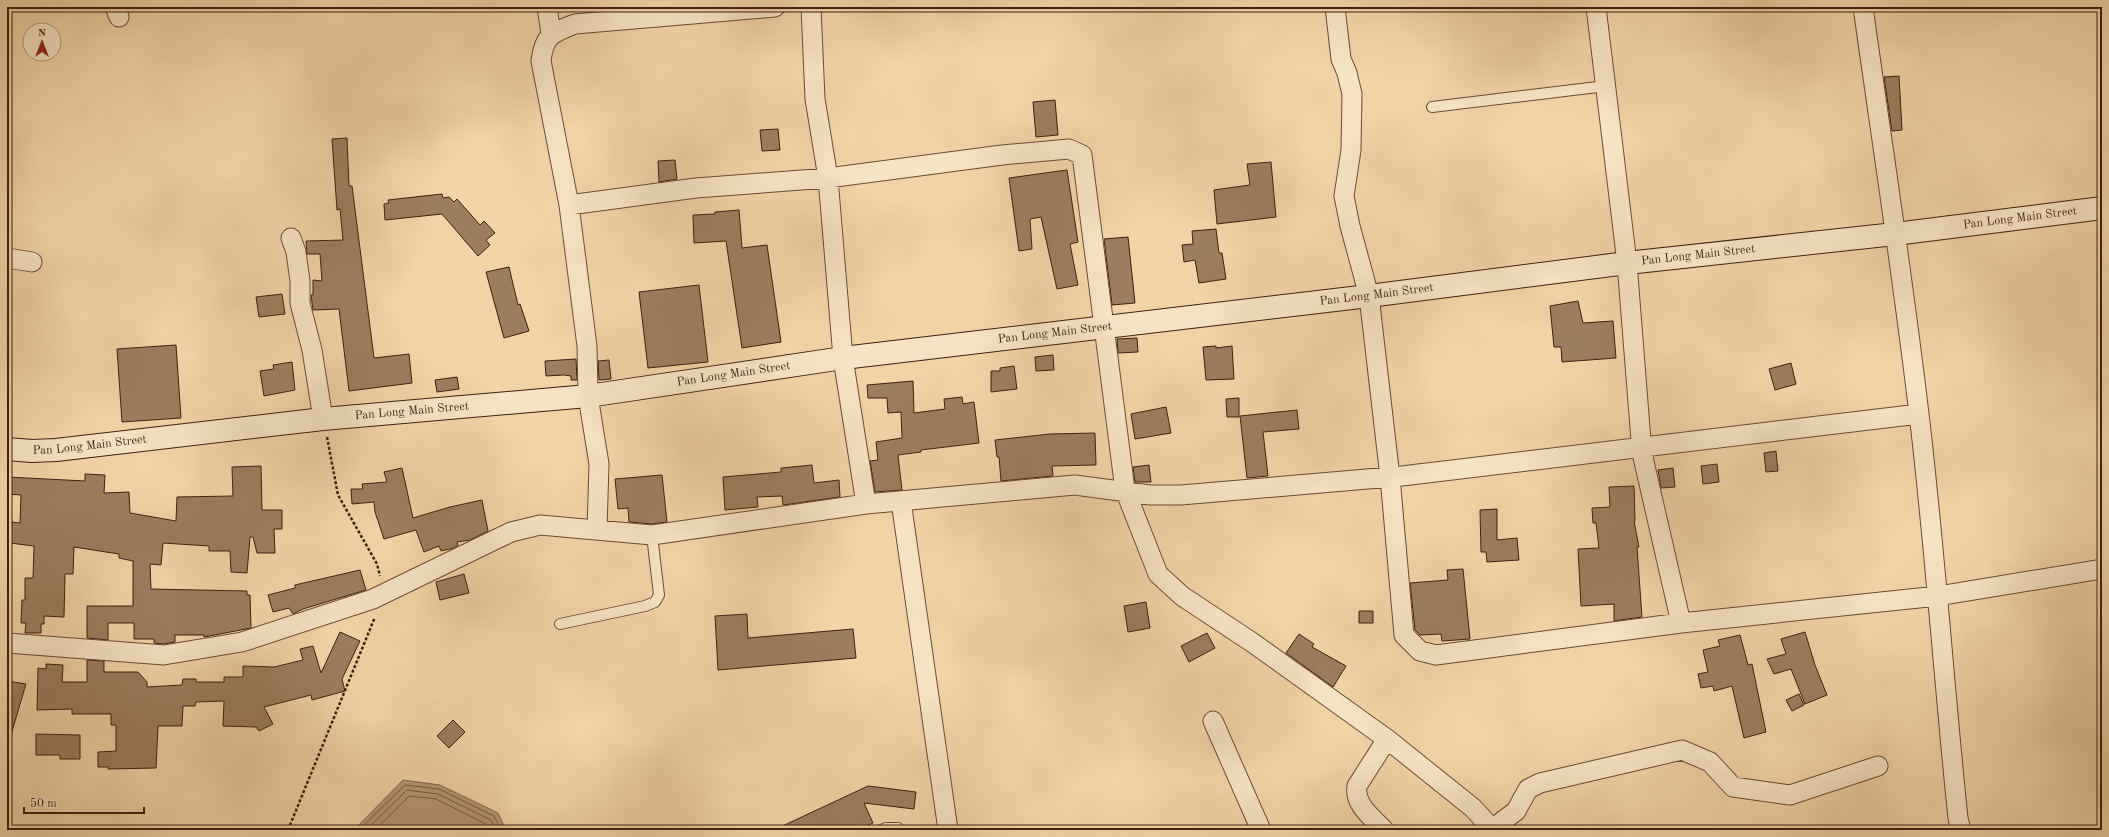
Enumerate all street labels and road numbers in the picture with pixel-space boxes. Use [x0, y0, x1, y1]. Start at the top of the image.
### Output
street label: Pan Long Main Street [1962, 205, 2078, 231]
street label: Pan Long Main Street [1640, 243, 1756, 267]
street label: Pan Long Main Street [1319, 282, 1434, 308]
street label: Pan Long Main Street [997, 320, 1113, 346]
street label: Pan Long Main Street [676, 360, 791, 389]
street label: Pan Long Main Street [354, 400, 469, 422]
street label: Pan Long Main Street [32, 434, 147, 457]

